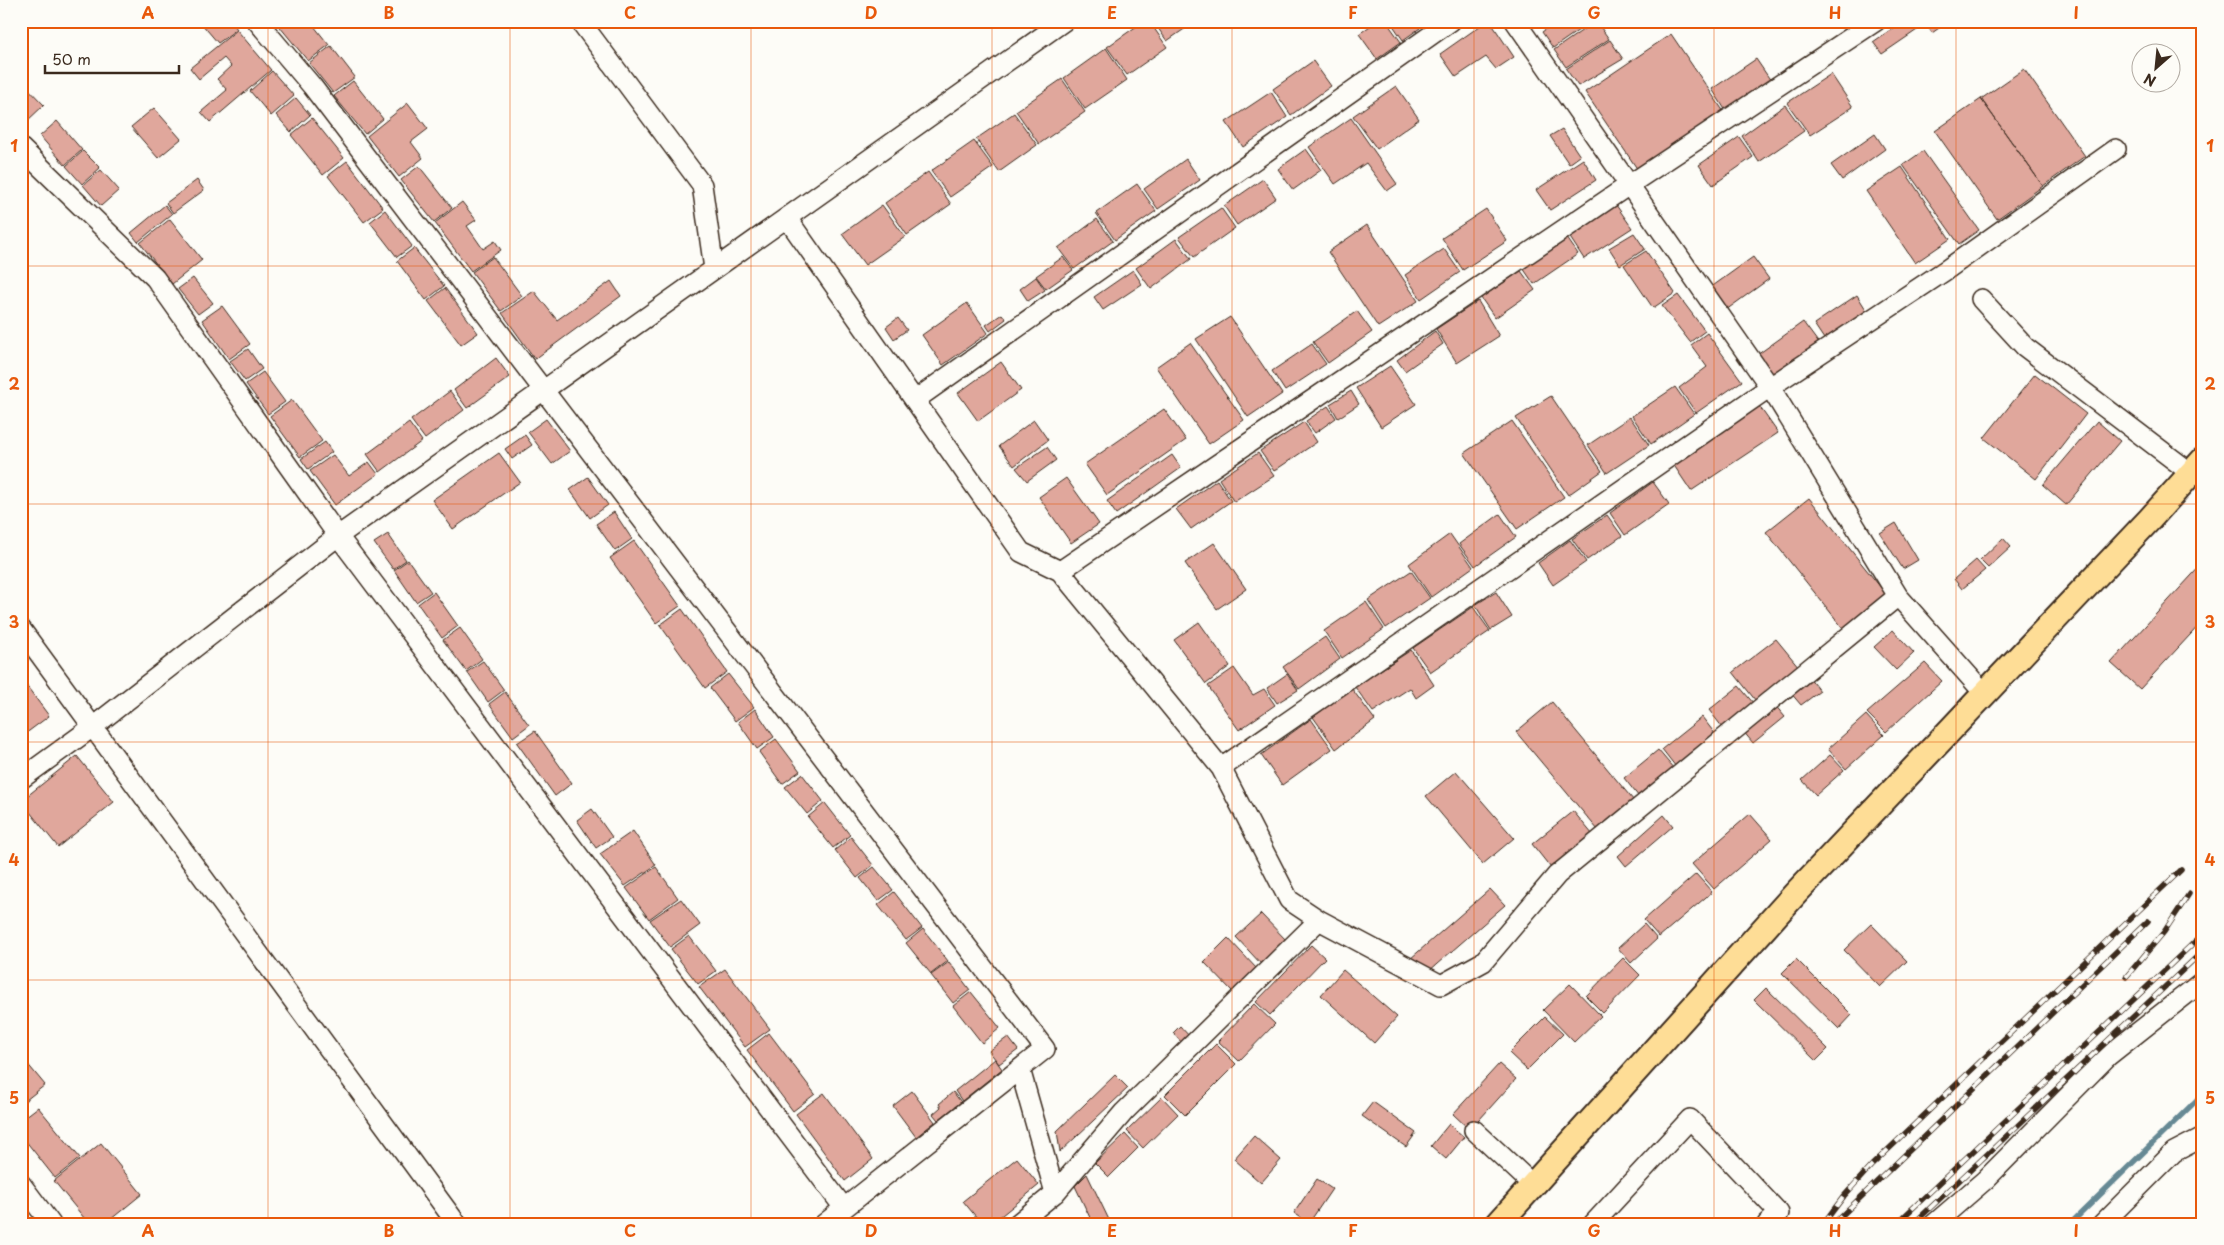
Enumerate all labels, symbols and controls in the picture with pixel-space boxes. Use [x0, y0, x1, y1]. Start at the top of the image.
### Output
text: A [142, 0, 155, 24]
text: B [384, 0, 395, 24]
text: C [624, 0, 636, 24]
text: D [865, 0, 877, 24]
text: E [1107, 0, 1117, 24]
text: F [1348, 0, 1358, 24]
text: G [1587, 0, 1601, 24]
text: H [1829, 0, 1841, 24]
text: I [2073, 0, 2079, 24]
scale bar [45, 42, 179, 74]
north arrow [2132, 42, 2182, 92]
text: 50 m [52, 47, 91, 70]
text: N [2140, 68, 2160, 92]
text: 1 [10, 133, 18, 157]
text: 1 [2206, 133, 2214, 157]
text: 2 [8, 371, 20, 395]
text: 2 [2204, 371, 2216, 395]
text: 3 [9, 609, 19, 633]
text: 3 [2205, 609, 2215, 633]
text: 4 [9, 847, 20, 871]
text: 4 [2205, 847, 2216, 871]
text: 5 [9, 1085, 19, 1109]
text: 5 [2205, 1085, 2215, 1109]
text: A [142, 1218, 155, 1242]
text: B [384, 1218, 395, 1242]
text: C [624, 1218, 636, 1242]
text: D [865, 1218, 877, 1242]
text: E [1107, 1218, 1117, 1242]
text: F [1348, 1218, 1358, 1242]
text: G [1587, 1218, 1601, 1242]
text: H [1829, 1218, 1841, 1242]
text: I [2073, 1218, 2079, 1242]

